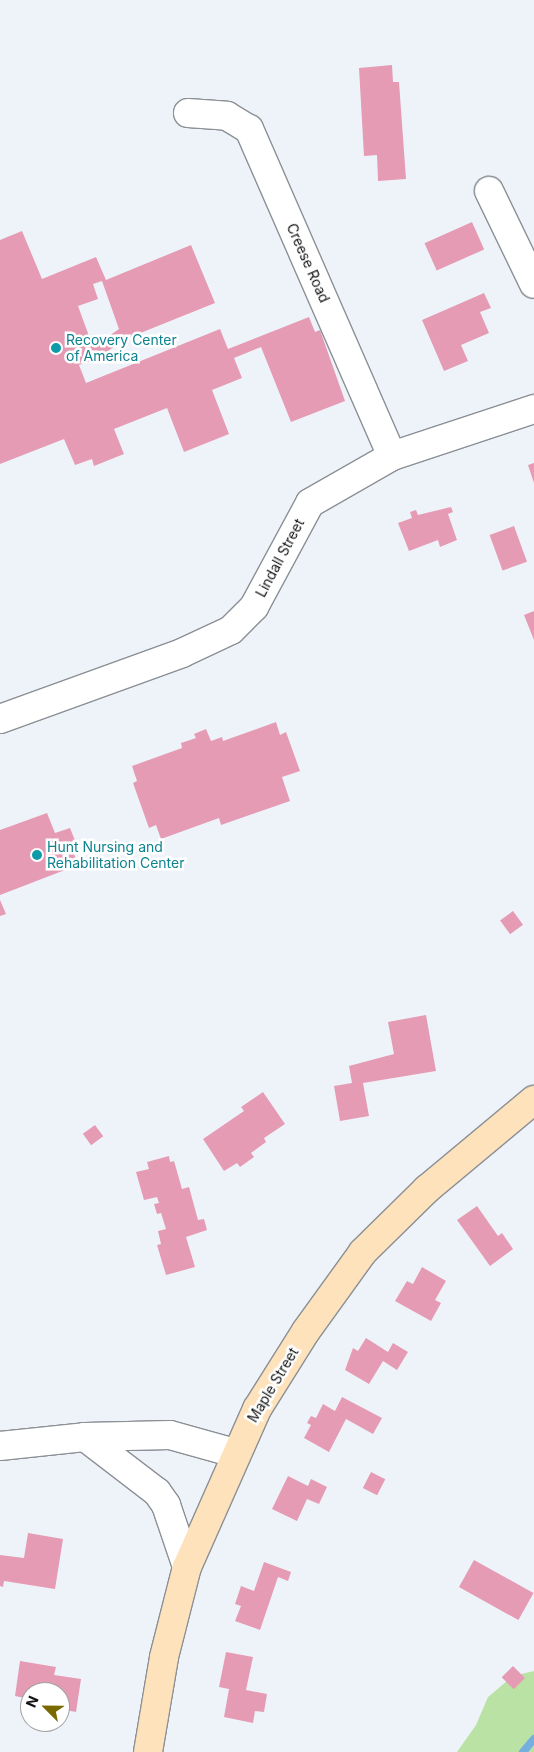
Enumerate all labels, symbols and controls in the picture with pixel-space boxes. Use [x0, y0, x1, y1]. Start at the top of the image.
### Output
street label: Creese Road [283, 221, 333, 305]
place label: Recovery Center of America [66, 332, 177, 364]
marker: Recovery Center of America [50, 342, 62, 354]
street label: Lindall Street [252, 516, 308, 600]
place label: Hunt Nursing and Rehabilitation Center [47, 839, 184, 872]
marker: Hunt Nursing and Rehabilitation Center [31, 849, 43, 861]
street label: Maple Street [244, 1345, 302, 1425]
north arrow [20, 1682, 70, 1732]
text: N [22, 1693, 42, 1710]

